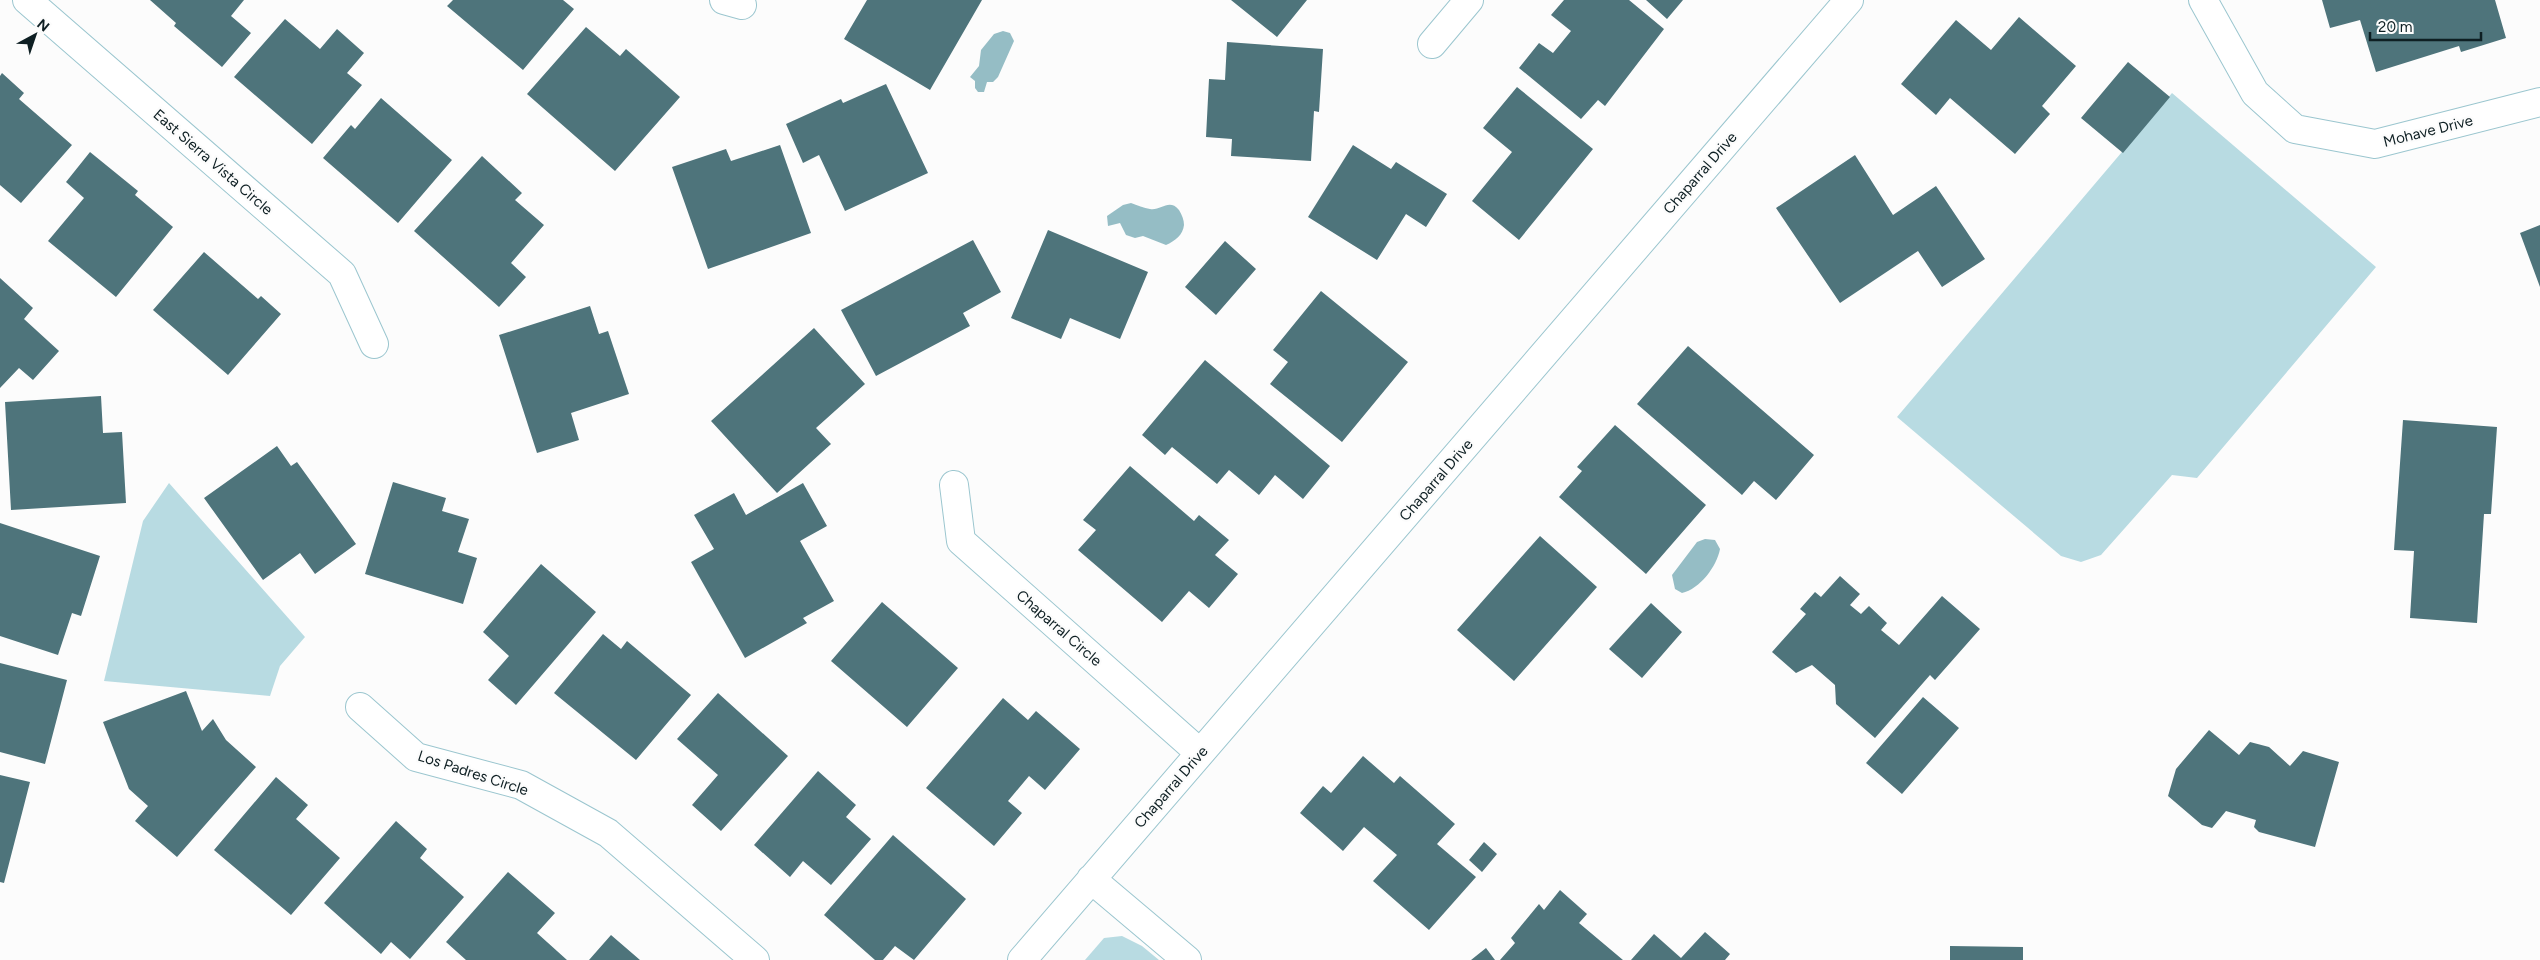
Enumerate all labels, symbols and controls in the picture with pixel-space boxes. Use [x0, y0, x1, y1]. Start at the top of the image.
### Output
north arrow [10, 10, 60, 60]
scale bar [2370, 10, 2481, 42]
text: N [33, 15, 53, 35]
text: 20 m [2378, 18, 2412, 36]
street label: East Sierra Vista Circle [150, 105, 276, 219]
street label: Mohave Drive [2381, 111, 2475, 151]
street label: Chaparral Drive [1659, 128, 1741, 218]
street label: Chaparral Drive [1395, 435, 1477, 525]
street label: Chaparral Circle [1013, 586, 1105, 670]
street label: Chaparral Drive [1130, 742, 1212, 832]
street label: Los Padres Circle [415, 747, 531, 799]

